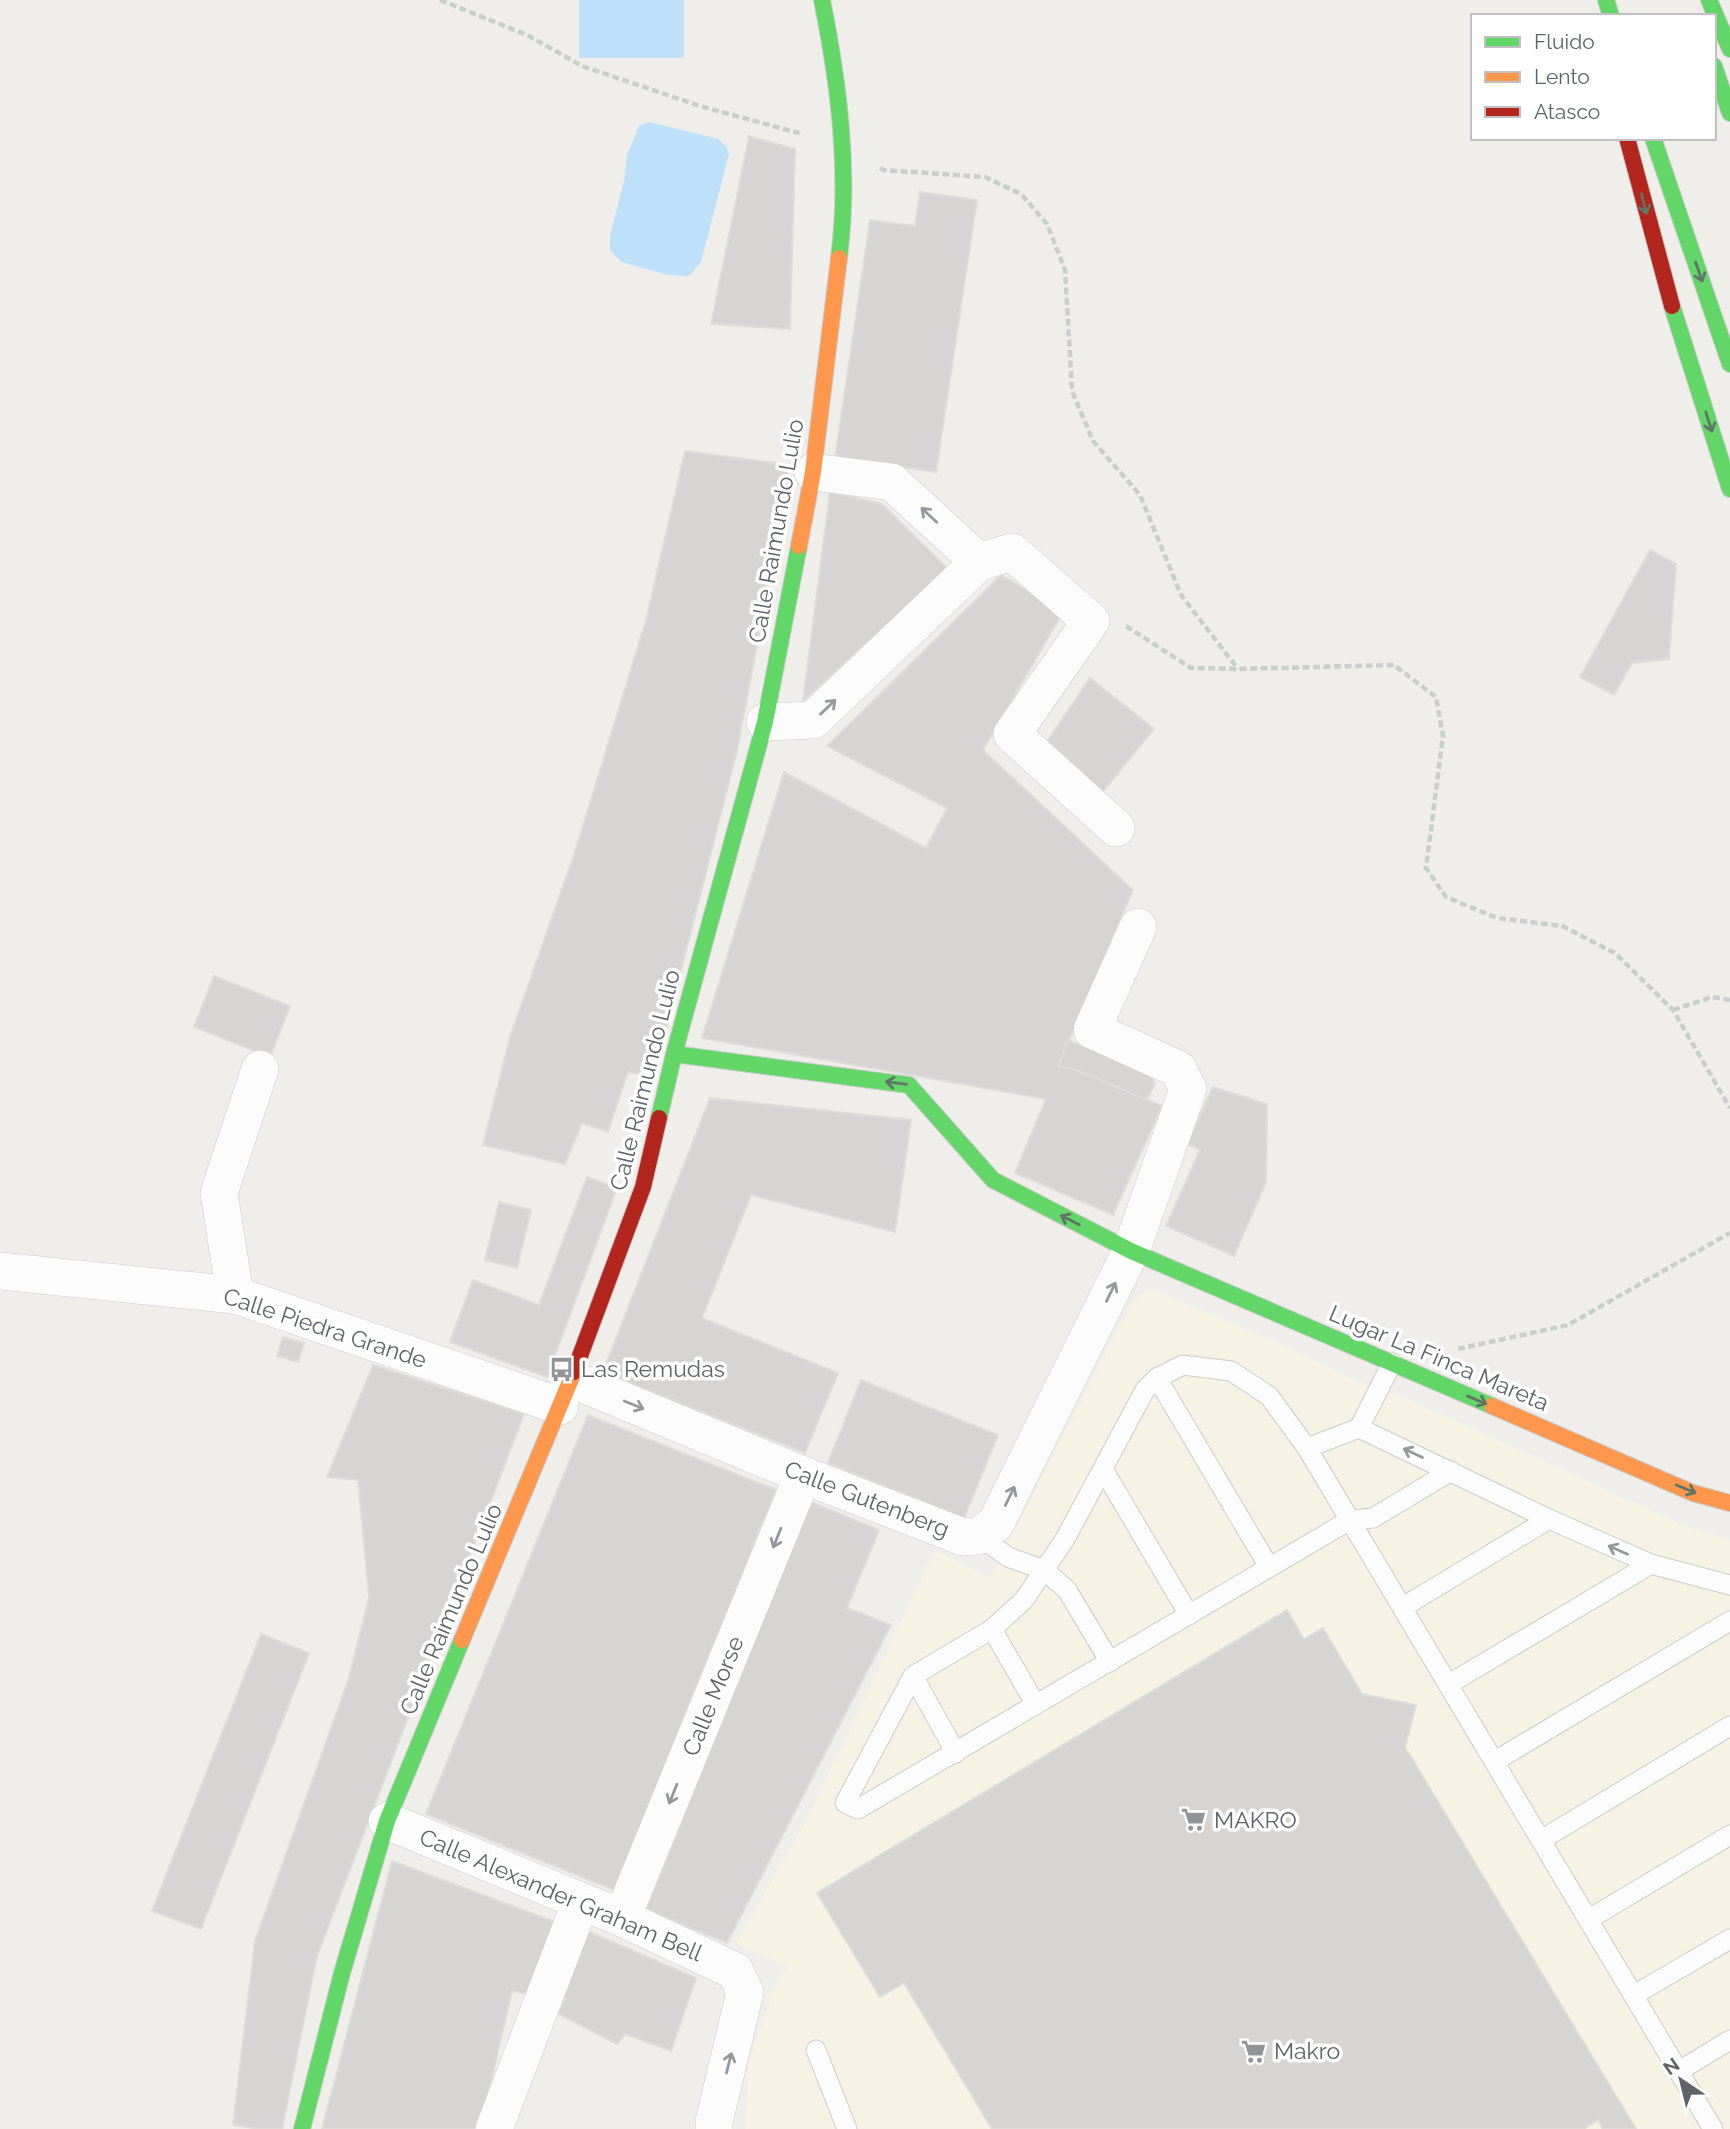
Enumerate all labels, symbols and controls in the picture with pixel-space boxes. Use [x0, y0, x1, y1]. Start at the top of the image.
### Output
legend [1471, 14, 1716, 140]
text: Fluido [1534, 29, 1595, 54]
text: Lento [1534, 64, 1590, 89]
text: Atasco [1534, 99, 1600, 124]
one-way arrow [1638, 193, 1651, 215]
one-way arrow [1694, 261, 1706, 283]
one-way arrow [1703, 411, 1716, 433]
street label: Calle Raimundo Lulio [743, 417, 808, 645]
one-way arrow [921, 507, 938, 524]
one-way arrow [819, 698, 836, 715]
street label: Calle Raimundo Lulio [604, 967, 685, 1193]
one-way arrow [885, 1076, 908, 1089]
one-way arrow [1060, 1212, 1081, 1226]
street label: Calle Piedra Grande [220, 1282, 430, 1373]
one-way arrow [1104, 1282, 1118, 1303]
street label: Lugar La Finca Mareta [1325, 1299, 1553, 1416]
bus stop icon: Las Remudas [547, 1355, 575, 1383]
place label: Las Remudas [581, 1355, 725, 1382]
one-way arrow [1466, 1394, 1487, 1407]
one-way arrow [623, 1400, 645, 1413]
one-way arrow [1402, 1446, 1424, 1459]
street label: Calle Gutenberg [781, 1455, 953, 1542]
one-way arrow [1675, 1484, 1696, 1497]
one-way arrow [1003, 1486, 1017, 1507]
street label: Calle Raimundo Lulio [394, 1499, 507, 1718]
one-way arrow [770, 1527, 783, 1549]
one-way arrow [1608, 1542, 1630, 1555]
street label: Calle Morse [676, 1632, 749, 1760]
one-way arrow [665, 1783, 678, 1805]
supermarket icon: MAKRO [1180, 1806, 1208, 1834]
place label: MAKRO [1214, 1806, 1297, 1833]
street label: Calle Alexander Graham Bell [416, 1823, 707, 1967]
supermarket icon: Makro [1240, 2037, 1268, 2065]
place label: Makro [1274, 2037, 1340, 2064]
north arrow [1646, 2045, 1716, 2115]
one-way arrow [723, 2052, 736, 2074]
text: N [1659, 2053, 1683, 2079]

